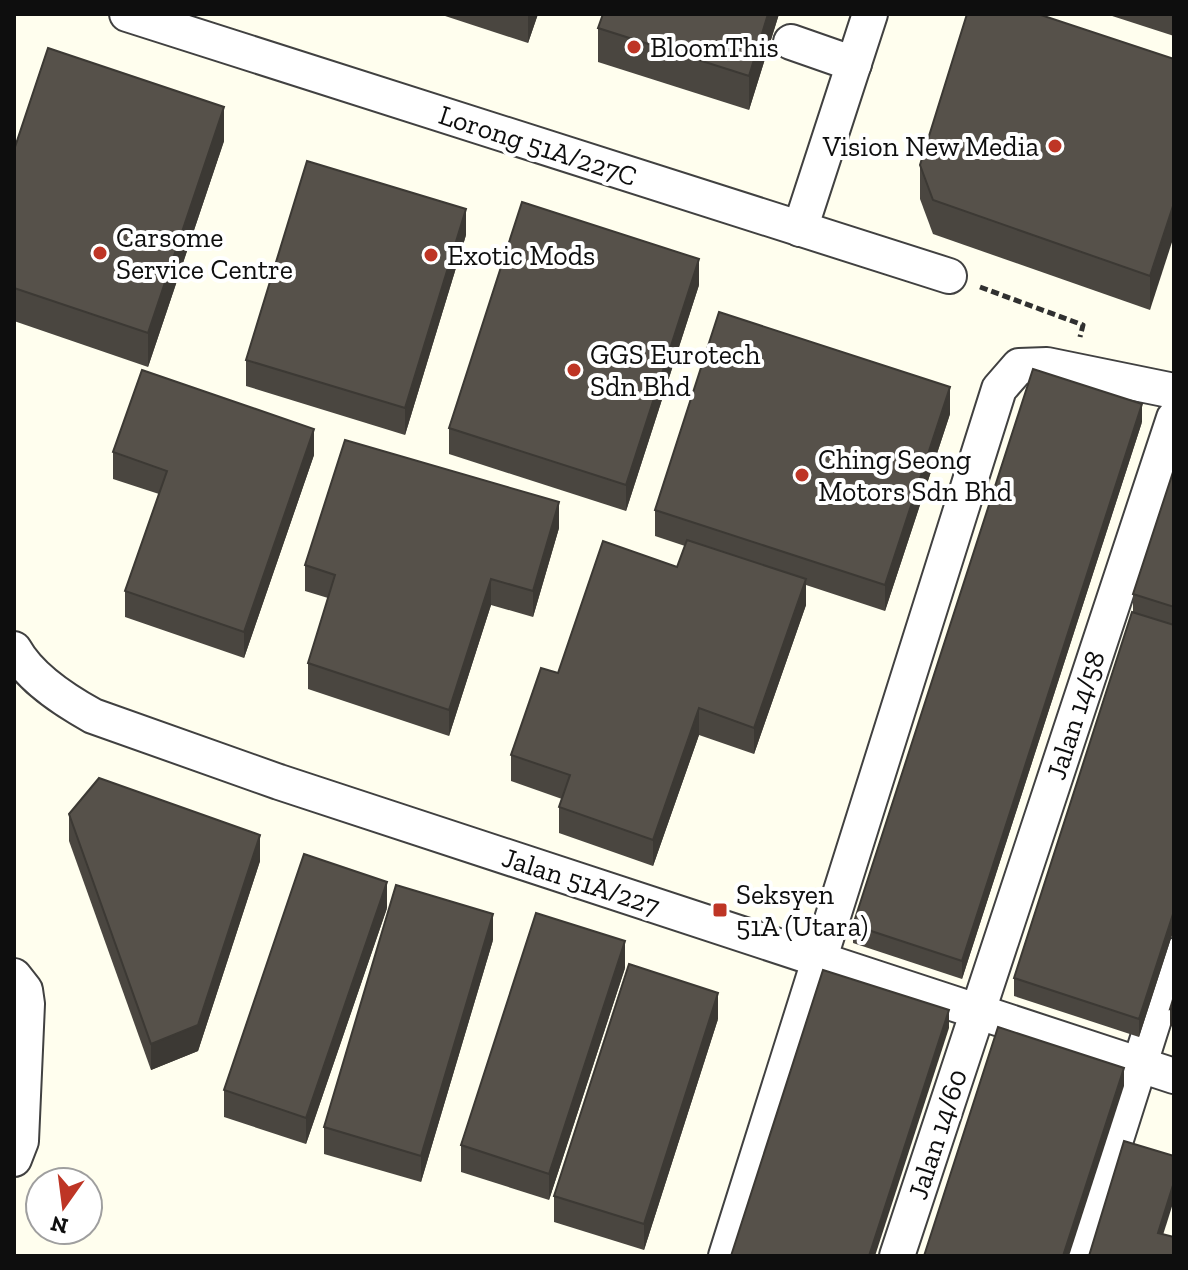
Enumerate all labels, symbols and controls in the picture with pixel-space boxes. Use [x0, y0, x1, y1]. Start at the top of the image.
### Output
place label: BloomThis [650, 31, 779, 64]
marker: BloomThis [625, 38, 643, 56]
street label: Lorong 51A/227C [435, 98, 641, 193]
place label: Vision New Media [822, 130, 1039, 163]
marker: Vision New Media [1046, 137, 1064, 155]
place label: Carsome Service Centre [116, 221, 293, 286]
place label: Exotic Mods [447, 239, 595, 272]
marker: Carsome Service Centre [91, 244, 109, 262]
marker: Exotic Mods [422, 246, 440, 264]
place label: GGS Eurotech Sdn Bhd [590, 338, 761, 403]
marker: GGS Eurotech Sdn Bhd [565, 361, 583, 379]
place label: Ching Seong Motors Sdn Bhd [818, 443, 1012, 508]
marker: Ching Seong Motors Sdn Bhd [793, 466, 811, 484]
street label: Jalan 14/58 [1039, 647, 1112, 784]
street label: Jalan 51A/227 [498, 841, 664, 922]
place label: Seksyen 51A (Utara) [736, 878, 868, 943]
marker: Seksyen 51A (Utara) [711, 901, 729, 919]
street label: Jalan 14/60 [901, 1065, 974, 1203]
north arrow [24, 1166, 104, 1246]
text: N [48, 1210, 71, 1240]

